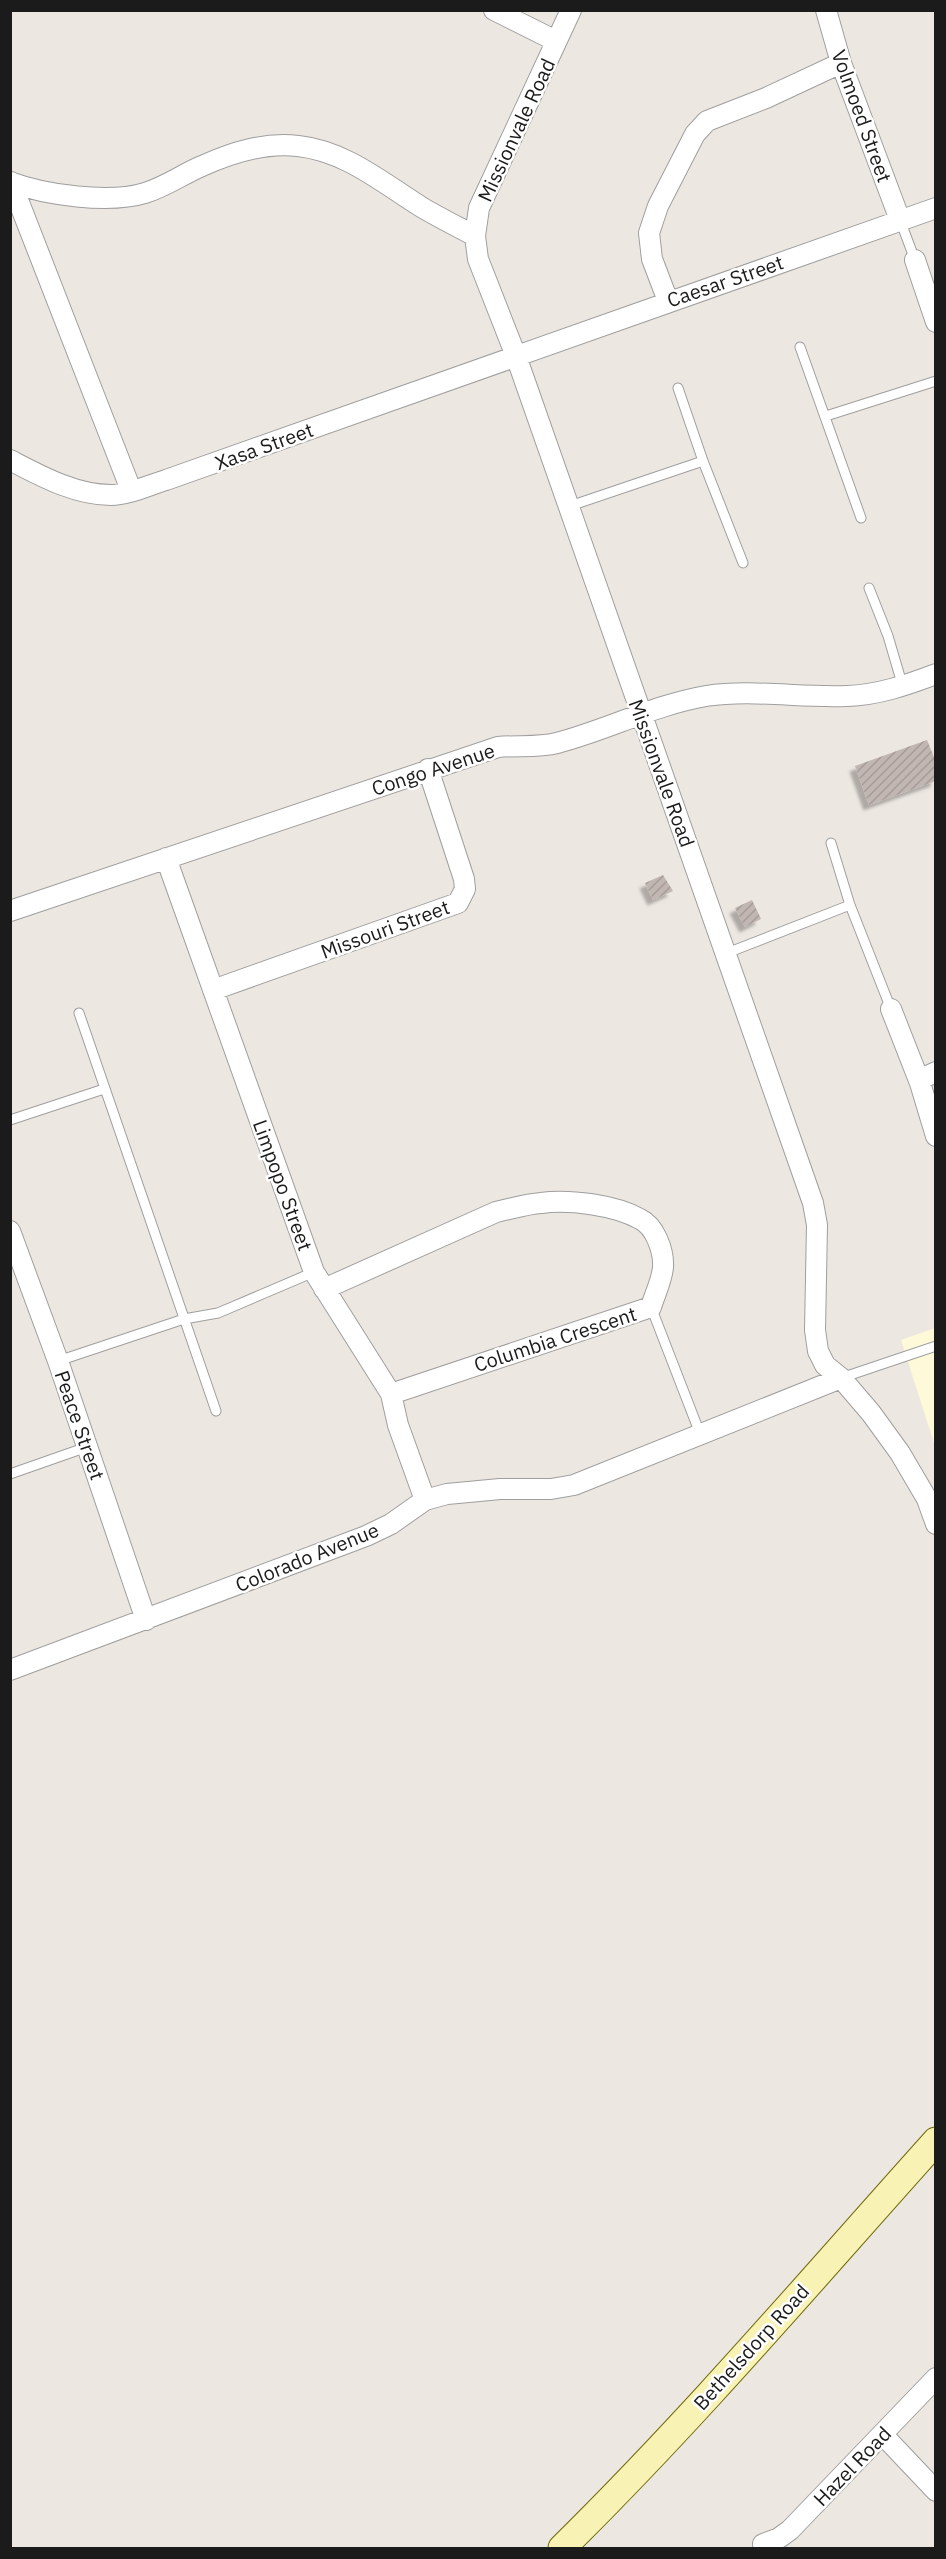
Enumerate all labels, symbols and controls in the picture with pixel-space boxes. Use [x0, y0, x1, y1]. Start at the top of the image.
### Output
street label: Volmoed Street [826, 46, 898, 186]
street label: Missionvale Road [471, 54, 561, 206]
street label: Caesar Street [663, 248, 787, 314]
street label: Xasa Street [211, 416, 317, 476]
street label: Missionvale Road [623, 695, 701, 851]
street label: Congo Avenue [368, 736, 498, 802]
street label: Missouri Street [317, 893, 453, 965]
street label: Limpopo Street [247, 1116, 319, 1254]
street label: Columbia Crescent [470, 1300, 640, 1378]
street label: Peace Street [49, 1367, 111, 1483]
street label: Colorado Avenue [231, 1516, 383, 1598]
street label: Bethelsdorp Road [687, 2278, 815, 2416]
street label: Hazel Road [807, 2420, 897, 2512]

